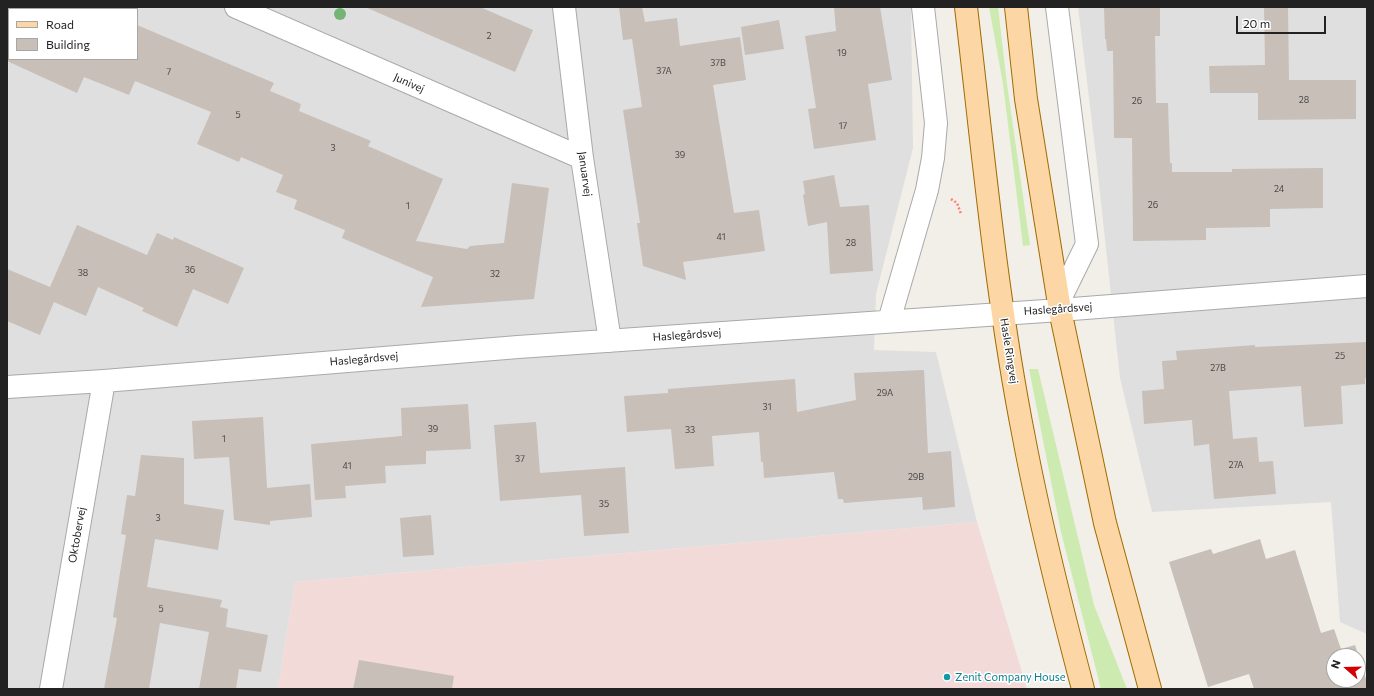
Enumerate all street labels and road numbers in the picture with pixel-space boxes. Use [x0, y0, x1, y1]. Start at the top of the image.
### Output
street label: Junivej [391, 70, 427, 96]
street label: Januarvej [575, 151, 595, 197]
street label: Haslegårdsvej [1023, 300, 1093, 318]
street label: Hasle Ringvej [997, 317, 1021, 385]
street label: Haslegårdsvej [652, 326, 722, 344]
street label: Haslegårdsvej [329, 349, 399, 369]
street label: Oktobervej [66, 506, 88, 564]

